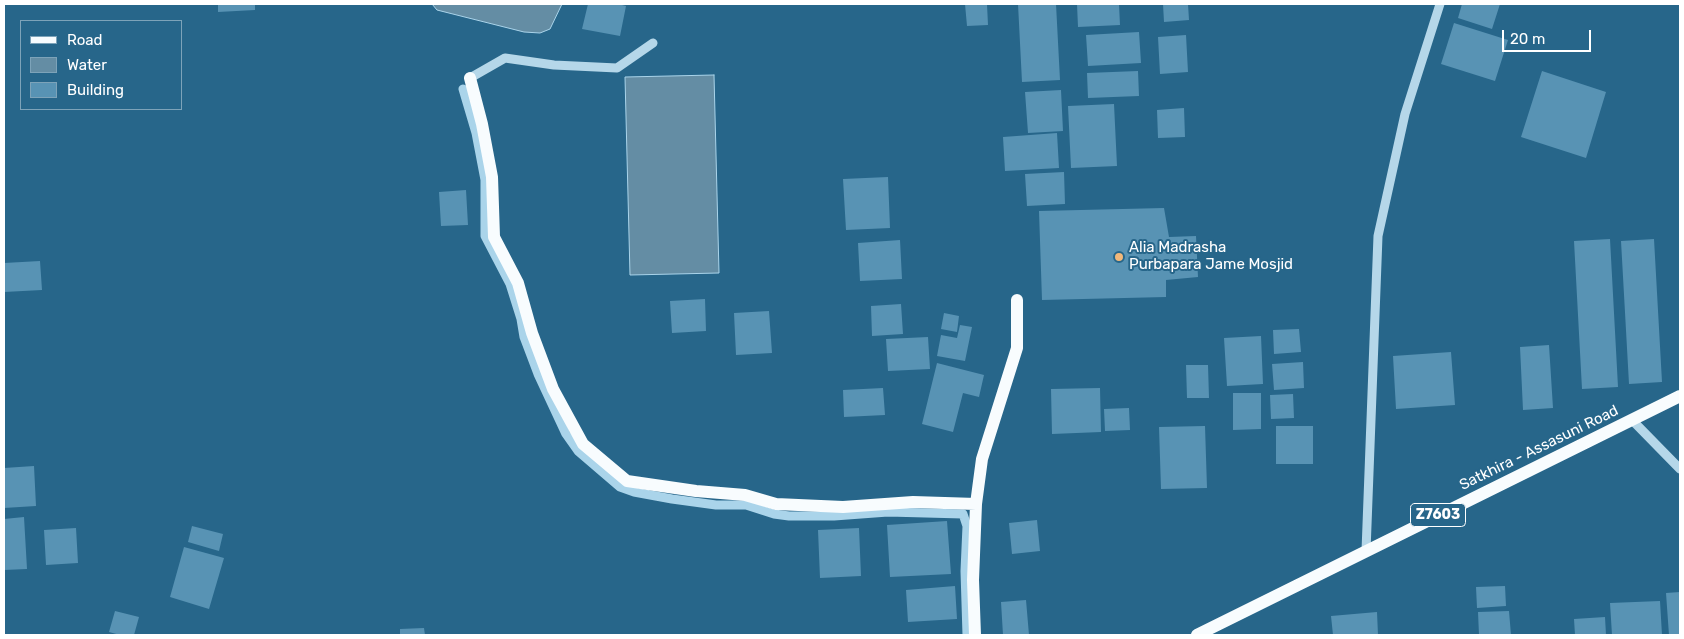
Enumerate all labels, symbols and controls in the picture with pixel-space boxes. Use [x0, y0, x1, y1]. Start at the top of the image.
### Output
legend [20, 20, 182, 110]
scale bar [1504, 20, 1593, 52]
text: 20 m [1510, 30, 1545, 48]
text: Road [67, 31, 103, 49]
text: Water [67, 56, 107, 74]
text: Building [67, 81, 124, 99]
place label: Alia Madrasha Purbapara Jame Mosjid [1129, 239, 1293, 274]
marker: Alia Madrasha Purbapara Jame Mosjid [1113, 251, 1125, 263]
street label: Satkhira - Assasuni Road [1457, 402, 1621, 494]
road number: Z7603 [1410, 504, 1466, 526]

